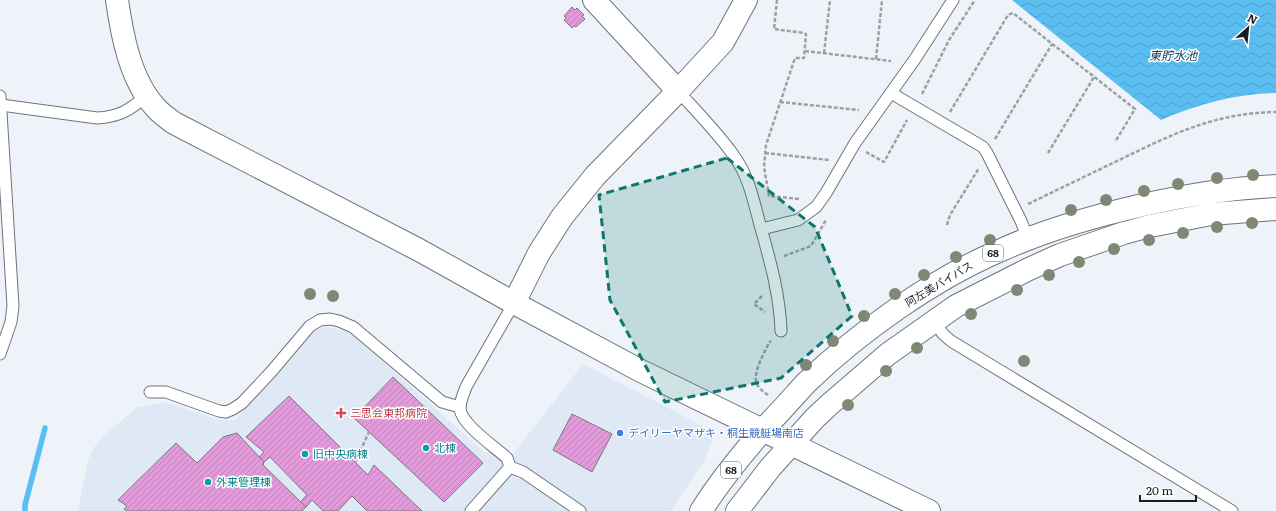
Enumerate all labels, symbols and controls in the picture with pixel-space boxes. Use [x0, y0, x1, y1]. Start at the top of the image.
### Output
north arrow [1228, 8, 1268, 48]
text: N [1245, 9, 1261, 27]
water label: 東貯水池 [1149, 46, 1198, 64]
road number: 68 [983, 245, 1003, 261]
street label: 阿左美バイパス [901, 257, 976, 310]
place label: 三思会東邦病院 [350, 404, 427, 420]
marker: 三思会東邦病院 [335, 407, 347, 419]
place label: デイリーヤマザキ・桐生競艇場南店 [628, 424, 804, 440]
marker: デイリーヤマザキ・桐生競艇場南店 [615, 428, 625, 438]
place label: 北棟 [434, 439, 456, 455]
marker: 北棟 [421, 443, 431, 453]
place label: 旧中央病棟 [313, 445, 368, 461]
marker: 旧中央病棟 [300, 449, 310, 459]
road number: 68 [721, 462, 741, 478]
place label: 外来管理棟 [216, 473, 271, 489]
marker: 外来管理棟 [203, 477, 213, 487]
scale bar [1140, 477, 1196, 503]
text: 20 m [1146, 481, 1173, 499]

